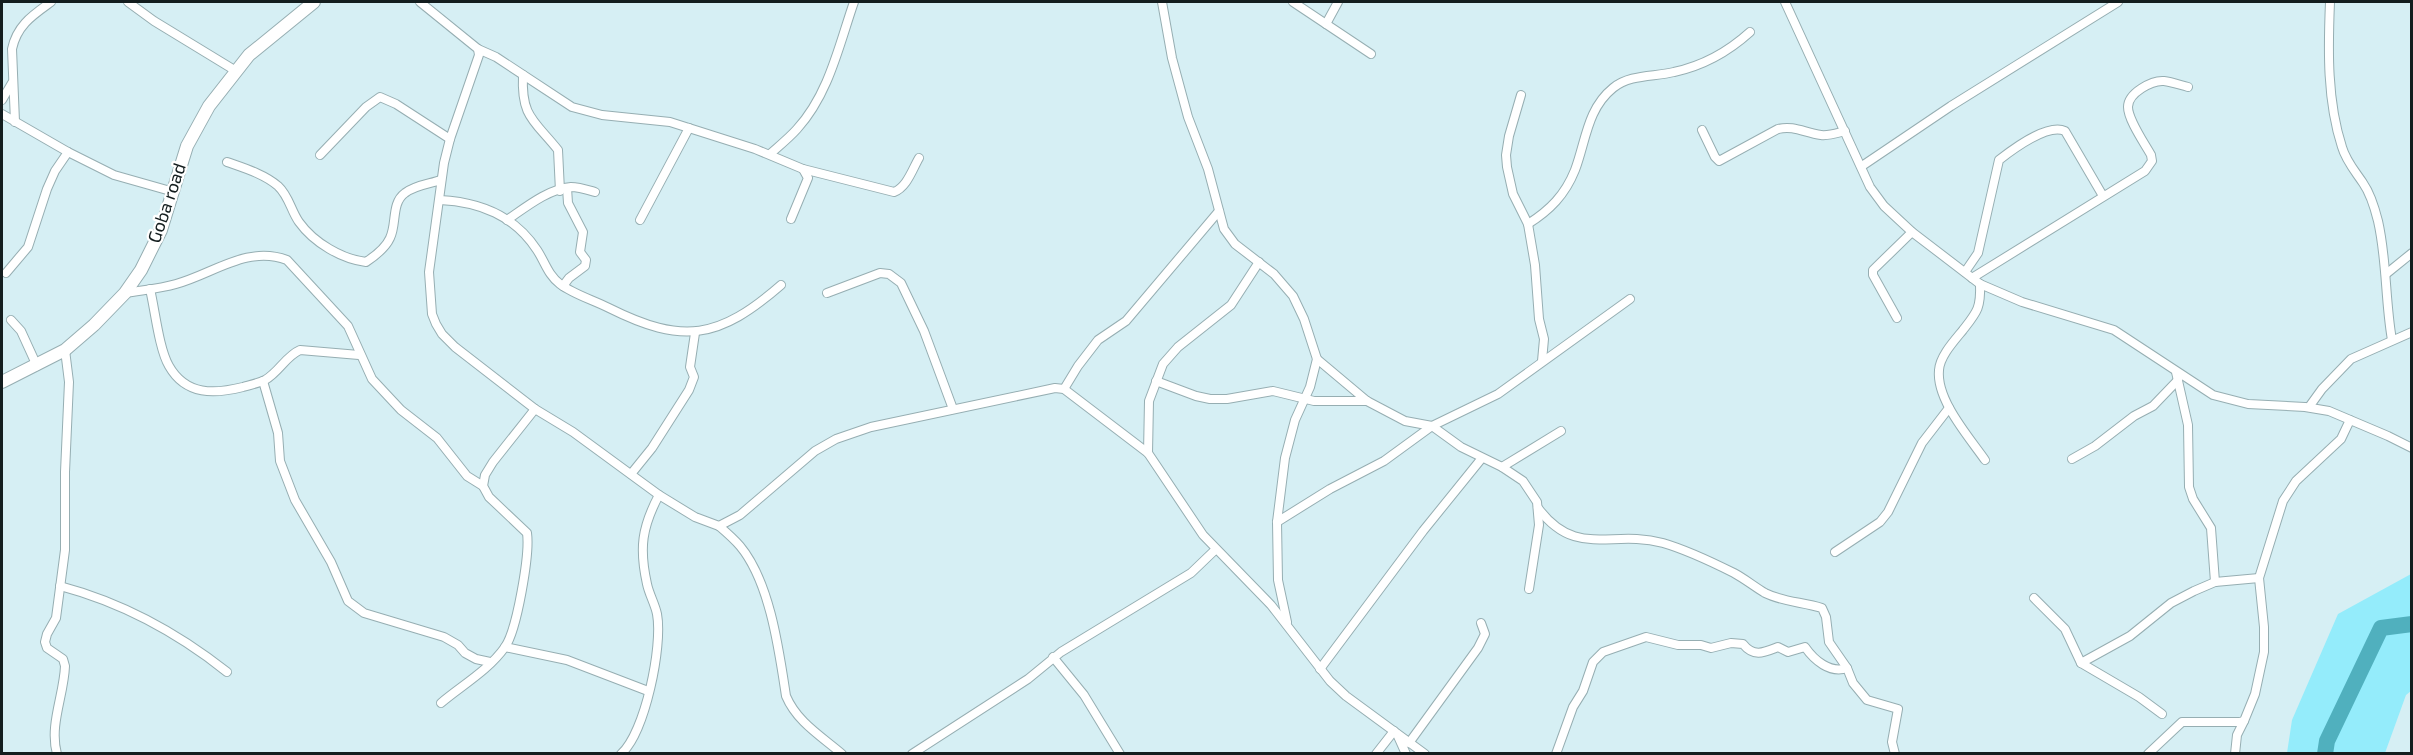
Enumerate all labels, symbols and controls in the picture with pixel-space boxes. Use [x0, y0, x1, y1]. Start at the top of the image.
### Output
street label: Goba road [142, 160, 190, 246]

